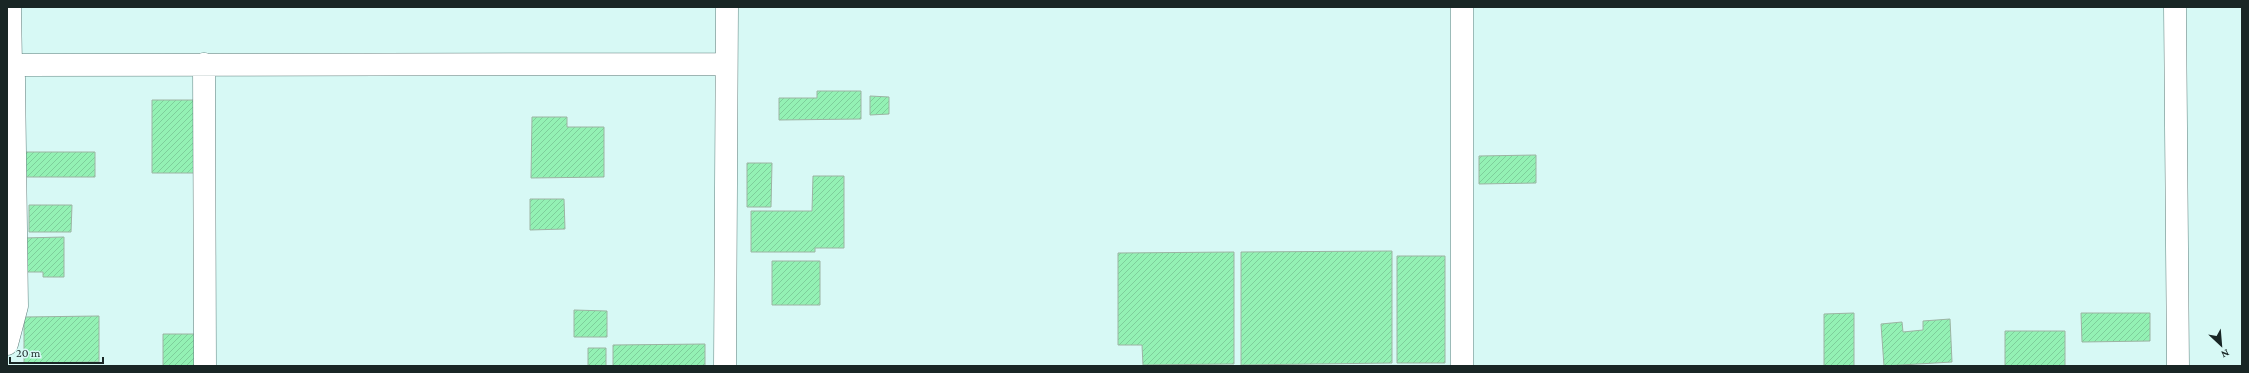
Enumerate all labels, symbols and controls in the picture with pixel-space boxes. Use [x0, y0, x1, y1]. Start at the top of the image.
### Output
north arrow [2201, 325, 2241, 365]
scale bar [10, 339, 103, 365]
text: 20 m [16, 346, 41, 360]
text: N [2219, 347, 2231, 361]

